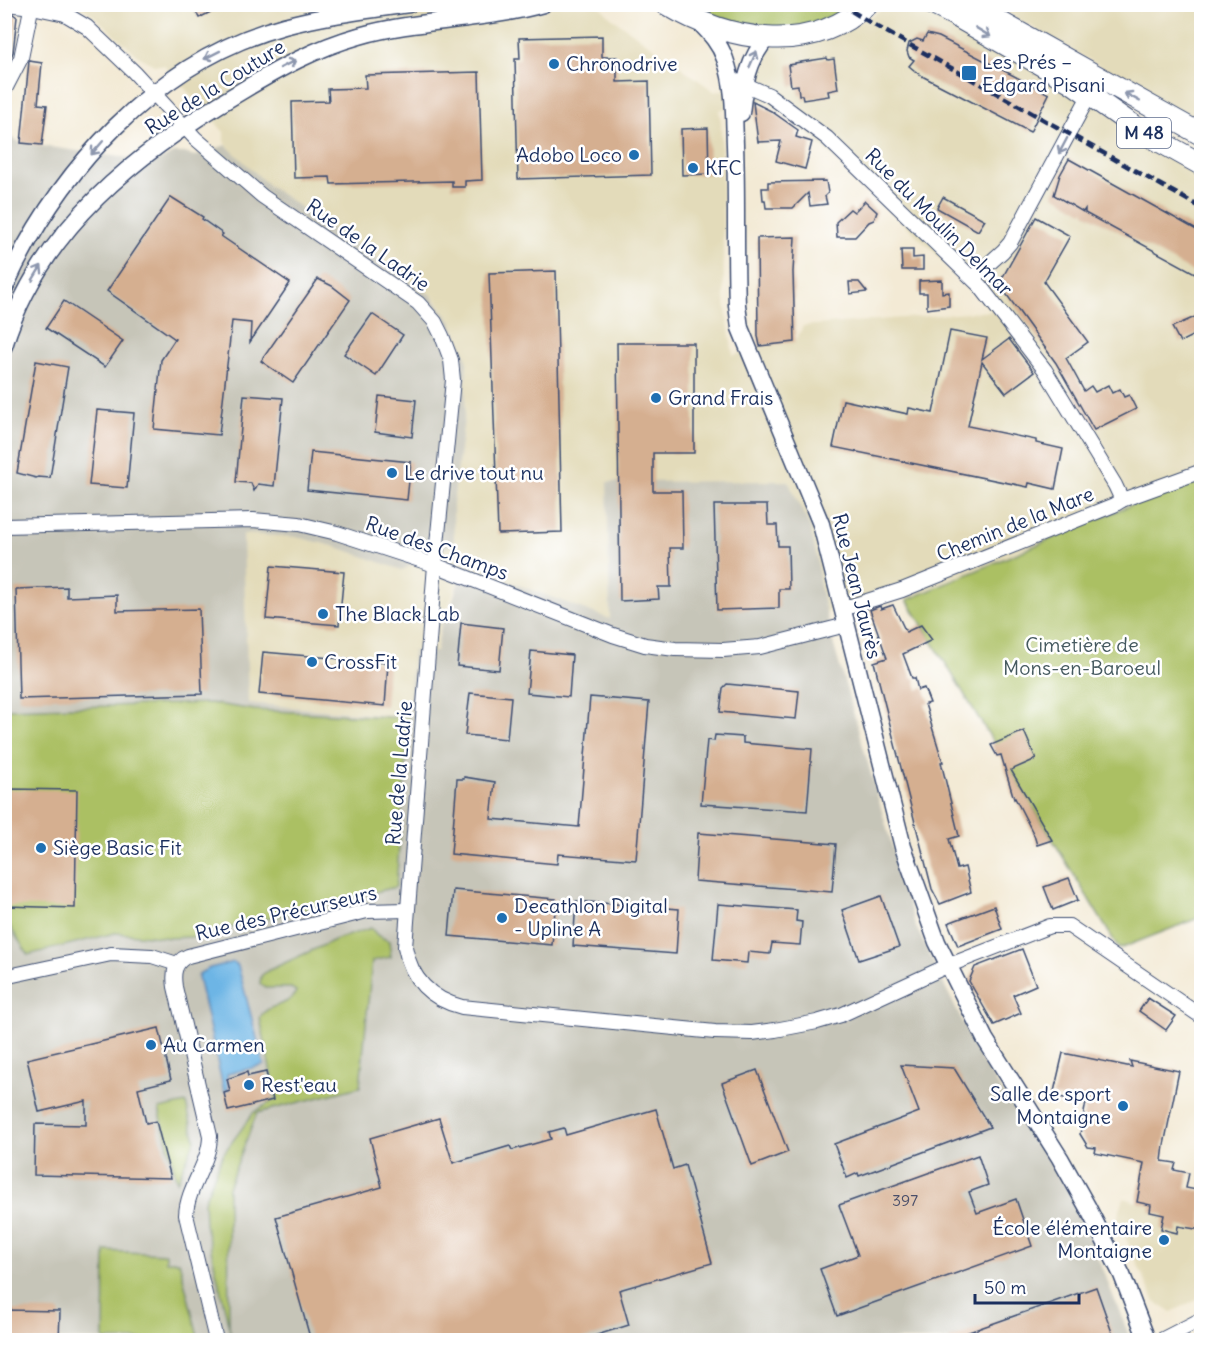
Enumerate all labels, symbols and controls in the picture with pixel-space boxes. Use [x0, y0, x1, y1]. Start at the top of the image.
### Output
one-way arrow [974, 27, 991, 39]
street label: Rue de la Couture [140, 34, 289, 140]
place label: Les Prés – Edgard Pisani [982, 49, 1105, 97]
one-way arrow [203, 50, 221, 62]
place label: Chronodrive [566, 51, 678, 76]
one-way arrow [748, 51, 760, 69]
marker: Chronodrive [547, 57, 561, 71]
one-way arrow [279, 58, 297, 70]
marker: Les Prés – Edgard Pisani [960, 64, 978, 82]
one-way arrow [1124, 91, 1141, 103]
road number: M 48 [1117, 118, 1171, 148]
one-way arrow [1057, 137, 1068, 155]
one-way arrow [90, 140, 104, 155]
place label: Adobo Loco [516, 142, 622, 167]
street label: Rue du Moulin Delmar [860, 143, 1018, 301]
marker: Adobo Loco [627, 148, 641, 162]
place label: KFC [705, 155, 742, 180]
marker: KFC [686, 161, 700, 175]
street label: Rue de la Ladrie [302, 193, 435, 296]
one-way arrow [31, 265, 43, 282]
place label: Grand Frais [668, 385, 773, 410]
marker: Grand Frais [649, 391, 663, 405]
place label: Le drive tout nu [404, 460, 544, 485]
marker: Le drive tout nu [385, 466, 399, 480]
street label: Chemin de la Mare [932, 481, 1097, 567]
street label: Rue des Champs [362, 510, 512, 585]
street label: Rue Jean Jaurès [827, 511, 888, 661]
place label: The Black Lab [335, 601, 460, 626]
marker: The Black Lab [316, 607, 330, 621]
park label: Cimetière de Mons-en-Baroeul [1003, 632, 1161, 680]
place label: CrossFit [324, 649, 397, 674]
marker: CrossFit [305, 655, 319, 669]
street label: Rue de la Ladrie [380, 700, 417, 846]
place label: Siège Basic Fit [53, 835, 182, 860]
marker: Siège Basic Fit [34, 841, 48, 855]
street label: Rue des Précurseurs [193, 879, 379, 946]
place label: Decathlon Digital - Upline A [514, 893, 668, 941]
marker: Decathlon Digital - Upline A [495, 911, 509, 925]
place label: Au Carmen [163, 1032, 265, 1057]
marker: Au Carmen [144, 1038, 158, 1052]
place label: Rest'eau [261, 1072, 337, 1097]
marker: Rest'eau [242, 1078, 256, 1092]
place label: Salle de sport Montaigne [990, 1081, 1111, 1129]
marker: Salle de sport Montaigne [1116, 1099, 1130, 1113]
house number: 397 [892, 1190, 918, 1210]
place label: École élémentaire Montaigne [993, 1215, 1152, 1263]
marker: École élémentaire Montaigne [1157, 1233, 1171, 1247]
scale bar [975, 1267, 1078, 1305]
text: 50 m [984, 1276, 1026, 1299]

